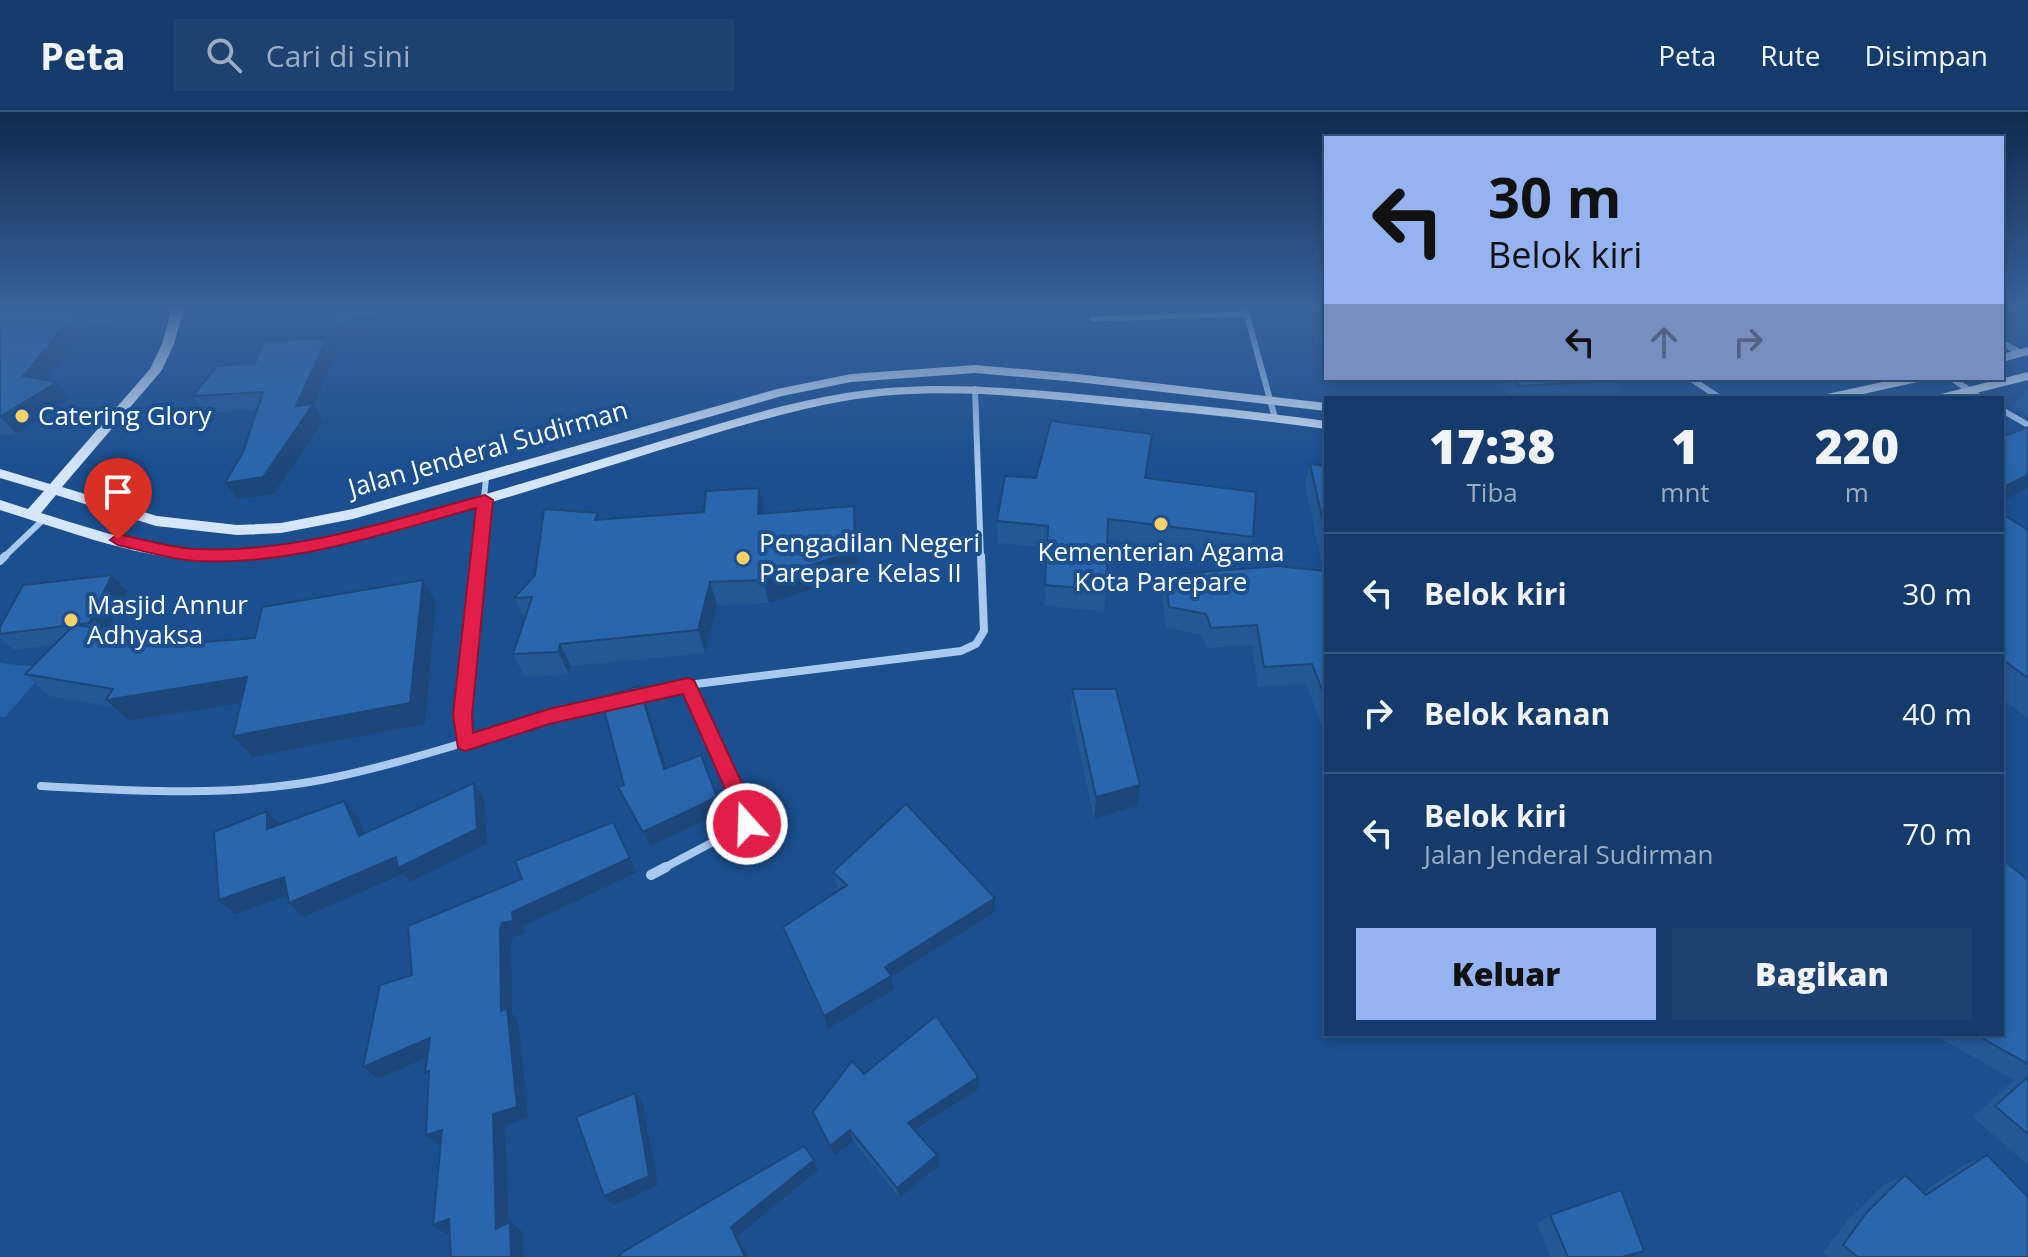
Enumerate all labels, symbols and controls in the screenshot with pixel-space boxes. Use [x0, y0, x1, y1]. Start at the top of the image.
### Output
search box [174, 19, 734, 91]
text: Peta [40, 29, 126, 81]
icon: search [202, 33, 246, 77]
text: Cari di sini [266, 35, 411, 76]
text: Peta [1658, 36, 1716, 74]
text: Rute [1760, 36, 1820, 74]
text: Disimpan [1864, 36, 1988, 74]
text: 30 m [1488, 158, 1622, 234]
icon: left [1356, 168, 1460, 272]
text: Belok kiri [1488, 230, 1642, 279]
icon: left [1558, 320, 1602, 364]
icon: ahead [1642, 320, 1686, 364]
icon: right [1726, 320, 1770, 364]
street label: Jalan Jenderal Sudirman [341, 391, 632, 506]
place label: Catering Glory [38, 397, 212, 433]
marker: Catering Glory [13, 407, 31, 425]
text: 17:38 [1429, 413, 1555, 478]
text: 1 [1671, 413, 1699, 478]
text: 220 [1815, 413, 1899, 478]
pin [84, 458, 152, 540]
icon: arrive [96, 470, 140, 514]
text: Tiba [1467, 474, 1518, 510]
text: mnt [1660, 474, 1710, 510]
text: m [1845, 474, 1869, 510]
marker: Kementerian Agama Kota Parepare [1152, 515, 1170, 533]
place label: Pengadilan Negeri Parepare Kelas II [759, 524, 980, 590]
place label: Kementerian Agama Kota Parepare [1038, 533, 1284, 599]
marker: Pengadilan Negeri Parepare Kelas II [734, 549, 752, 567]
icon: left [1356, 571, 1400, 615]
text: Belok kiri [1424, 573, 1567, 614]
text: 30 m [1902, 573, 1972, 614]
place label: Masjid Annur Adhyaksa [87, 586, 248, 652]
marker: Masjid Annur Adhyaksa [62, 611, 80, 629]
icon: right [1356, 691, 1400, 735]
text: Belok kanan [1424, 693, 1610, 734]
text: 40 m [1902, 693, 1972, 734]
position arrow [705, 782, 789, 866]
text: Belok kiri [1424, 795, 1567, 836]
icon: left [1356, 811, 1400, 855]
text: 70 m [1902, 813, 1972, 854]
text: Jalan Jenderal Sudirman [1424, 836, 1713, 872]
button: Keluar [1356, 928, 1656, 1020]
button: Bagikan [1672, 928, 1972, 1020]

